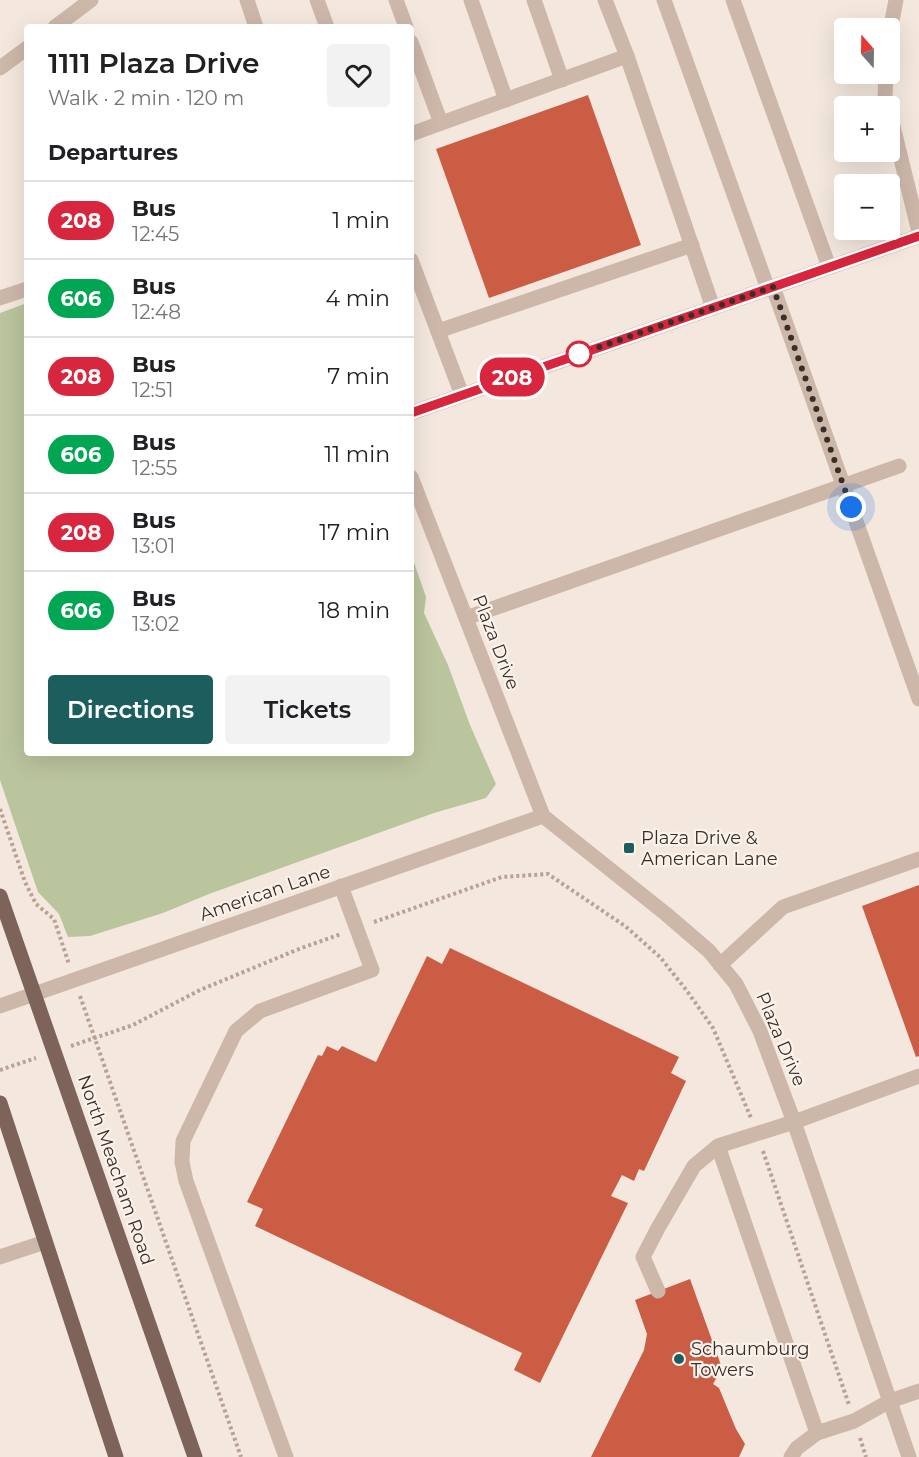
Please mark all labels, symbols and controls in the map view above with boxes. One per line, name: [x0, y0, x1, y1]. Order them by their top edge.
north arrow: [834, 18, 900, 84]
map controls: [834, 18, 900, 240]
button: heart: [327, 44, 390, 107]
text: 1111 Plaza Drive: [48, 46, 259, 80]
text: Walk · 2 min · 120 m: [48, 86, 244, 110]
button: +: [834, 96, 900, 162]
text: Departures: [48, 139, 178, 166]
button: −: [834, 174, 900, 240]
text: Bus: [132, 195, 176, 222]
text: 1 min: [332, 207, 390, 234]
text: 208: [61, 208, 101, 233]
text: 12:45: [132, 222, 179, 246]
text: Bus: [132, 273, 176, 300]
text: 4 min: [326, 285, 390, 312]
text: 606: [60, 286, 102, 311]
text: 12:48: [132, 300, 181, 324]
unlabelled marker: [566, 341, 592, 367]
text: Bus: [132, 351, 176, 378]
line badge: 208: [478, 358, 546, 397]
text: 7 min: [327, 363, 390, 390]
text: 208: [61, 364, 101, 389]
text: 208: [492, 365, 532, 390]
text: 12:51: [132, 378, 173, 402]
text: Bus: [132, 429, 176, 456]
text: 11 min: [324, 441, 390, 468]
text: 606: [60, 442, 102, 467]
text: 12:55: [132, 456, 177, 480]
your location: [836, 492, 866, 522]
text: Bus: [132, 507, 176, 534]
text: 17 min: [319, 519, 390, 546]
text: 208: [61, 520, 101, 545]
text: 13:01: [132, 534, 175, 558]
text: Bus: [132, 585, 176, 612]
street label: Plaza Drive: [468, 591, 524, 693]
text: 18 min: [318, 597, 390, 624]
text: 606: [60, 598, 102, 623]
text: 13:02: [132, 612, 179, 636]
button: Directions: [48, 675, 213, 744]
button: Tickets: [225, 675, 390, 744]
place label: Plaza Drive & American Lane: [641, 827, 778, 870]
marker: Plaza Drive & American Lane: [622, 841, 636, 855]
street label: American Lane: [197, 860, 333, 926]
street label: Plaza Drive: [751, 989, 811, 1089]
street label: North Meacham Road: [73, 1072, 159, 1268]
place label: Schaumburg Towers: [691, 1338, 810, 1381]
marker: Schaumburg Towers: [672, 1352, 686, 1366]

